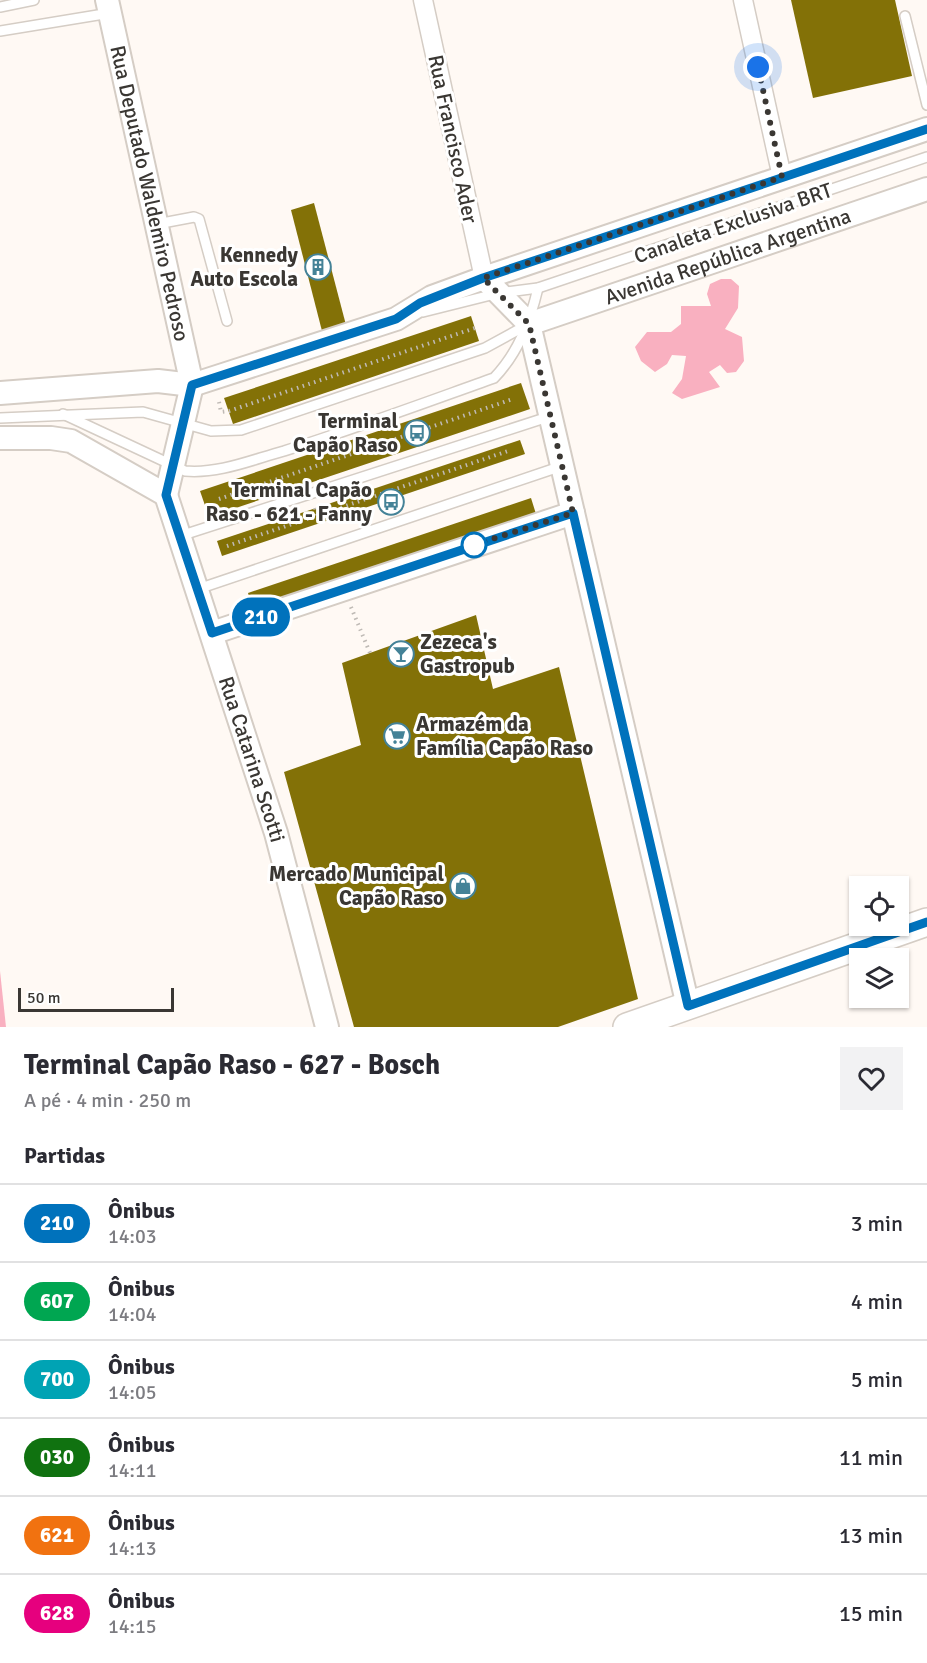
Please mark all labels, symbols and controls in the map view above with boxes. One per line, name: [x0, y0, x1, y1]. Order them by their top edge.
street label: Rua Deputado Waldemiro Pedroso: [104, 43, 195, 344]
street label: Rua Francisco Ader: [422, 52, 484, 226]
your location: [743, 52, 773, 82]
street label: Canaleta Exclusiva BRT: [631, 177, 836, 269]
street label: Avenida República Argentina: [601, 203, 854, 310]
place label: Kennedy Auto Escola: [191, 242, 299, 292]
building icon: Kennedy Auto Escola: [303, 252, 333, 282]
place label: Terminal Capão Raso: [293, 408, 398, 458]
bus stop icon: Terminal Capão Raso: [402, 418, 432, 448]
place label: Terminal Capão Raso - 621 - Fanny: [206, 477, 373, 527]
bus stop icon: Terminal Capão Raso - 621 - Fanny: [376, 487, 406, 517]
unlabelled marker: [461, 532, 487, 558]
line badge: 210: [226, 598, 296, 636]
text: 210: [244, 604, 278, 630]
place label: Zezeca's Gastropub: [420, 629, 515, 679]
bar icon: Zezeca's Gastropub: [386, 639, 416, 669]
street label: Rua Catarina Scotti: [213, 673, 291, 845]
place label: Armazém da Família Capão Raso: [416, 711, 593, 761]
supermarket icon: Armazém da Família Capão Raso: [382, 721, 412, 751]
place label: Mercado Municipal Capão Raso: [269, 861, 444, 911]
shop icon: Mercado Municipal Capão Raso: [448, 871, 478, 901]
map controls: [849, 876, 909, 1008]
button: locate: [849, 876, 909, 936]
button: layers: [849, 948, 909, 1008]
scale bar: [18, 985, 174, 1013]
text: 50 m: [27, 988, 61, 1008]
button: heart: [840, 1047, 903, 1110]
text: Terminal Capão Raso - 627 - Bosch: [24, 1048, 440, 1082]
text: A pé · 4 min · 250 m: [24, 1088, 191, 1113]
text: Partidas: [24, 1142, 105, 1169]
text: Ônibus: [108, 1197, 175, 1224]
text: 210: [40, 1210, 74, 1236]
text: 3 min: [851, 1210, 903, 1237]
text: 14:03: [108, 1224, 157, 1249]
text: Ônibus: [108, 1275, 175, 1302]
text: 607: [40, 1288, 74, 1314]
text: 4 min: [851, 1288, 903, 1315]
text: 14:04: [108, 1302, 157, 1327]
text: Ônibus: [108, 1353, 175, 1380]
text: 700: [40, 1366, 74, 1392]
text: 5 min: [851, 1366, 903, 1393]
text: 14:05: [108, 1380, 157, 1405]
text: Ônibus: [108, 1431, 175, 1458]
text: 030: [40, 1444, 74, 1470]
text: 11 min: [839, 1444, 903, 1471]
text: 14:11: [108, 1458, 157, 1483]
text: Ônibus: [108, 1509, 175, 1536]
text: 621: [40, 1522, 74, 1548]
text: 13 min: [839, 1522, 903, 1549]
text: 14:13: [108, 1536, 157, 1561]
text: Ônibus: [108, 1587, 175, 1614]
text: 628: [40, 1600, 74, 1626]
text: 15 min: [839, 1600, 903, 1627]
text: 14:15: [108, 1614, 157, 1639]

